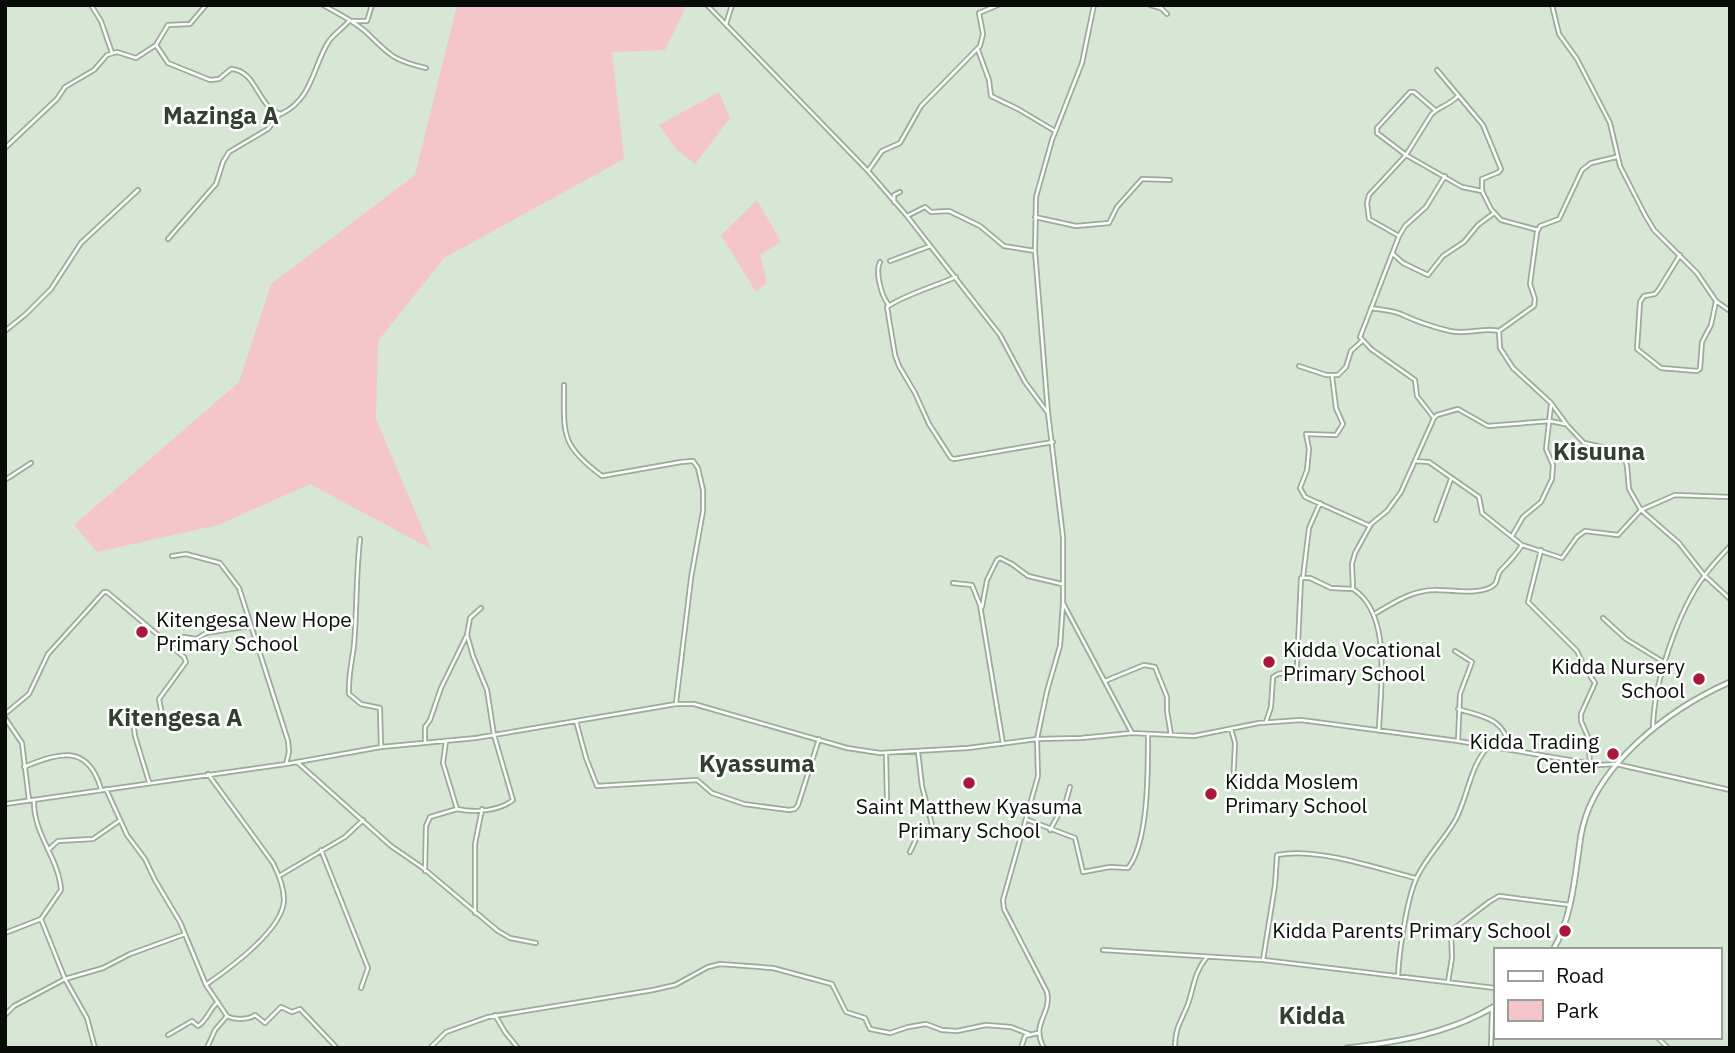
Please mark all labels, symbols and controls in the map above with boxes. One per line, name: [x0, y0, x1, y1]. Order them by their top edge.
district label: Mazinga A: [163, 99, 279, 131]
district label: Kisuuna: [1553, 435, 1645, 467]
place label: Kitengesa New Hope Primary School: [156, 605, 352, 657]
marker: Kitengesa New Hope Primary School: [134, 624, 150, 640]
place label: Kidda Vocational Primary School: [1283, 635, 1441, 687]
place label: Kidda Nursery School: [1551, 652, 1686, 704]
marker: Kidda Vocational Primary School: [1261, 654, 1277, 670]
marker: Kidda Nursery School: [1691, 671, 1707, 687]
district label: Kitengesa A: [108, 701, 242, 733]
place label: Kidda Trading Center: [1470, 727, 1599, 779]
marker: Kidda Trading Center: [1605, 746, 1621, 762]
district label: Kyassuma: [699, 747, 815, 779]
place label: Kidda Moslem Primary School: [1225, 767, 1368, 819]
marker: Saint Matthew Kyasuma Primary School: [961, 775, 977, 791]
marker: Kidda Moslem Primary School: [1203, 786, 1219, 802]
place label: Saint Matthew Kyasuma Primary School: [856, 792, 1082, 844]
place label: Kidda Parents Primary School: [1272, 916, 1551, 944]
marker: Kidda Parents Primary School: [1557, 923, 1573, 939]
legend: [1494, 948, 1721, 1039]
text: Road: [1556, 961, 1604, 989]
text: Park: [1556, 996, 1599, 1024]
district label: Kidda: [1279, 999, 1345, 1031]

